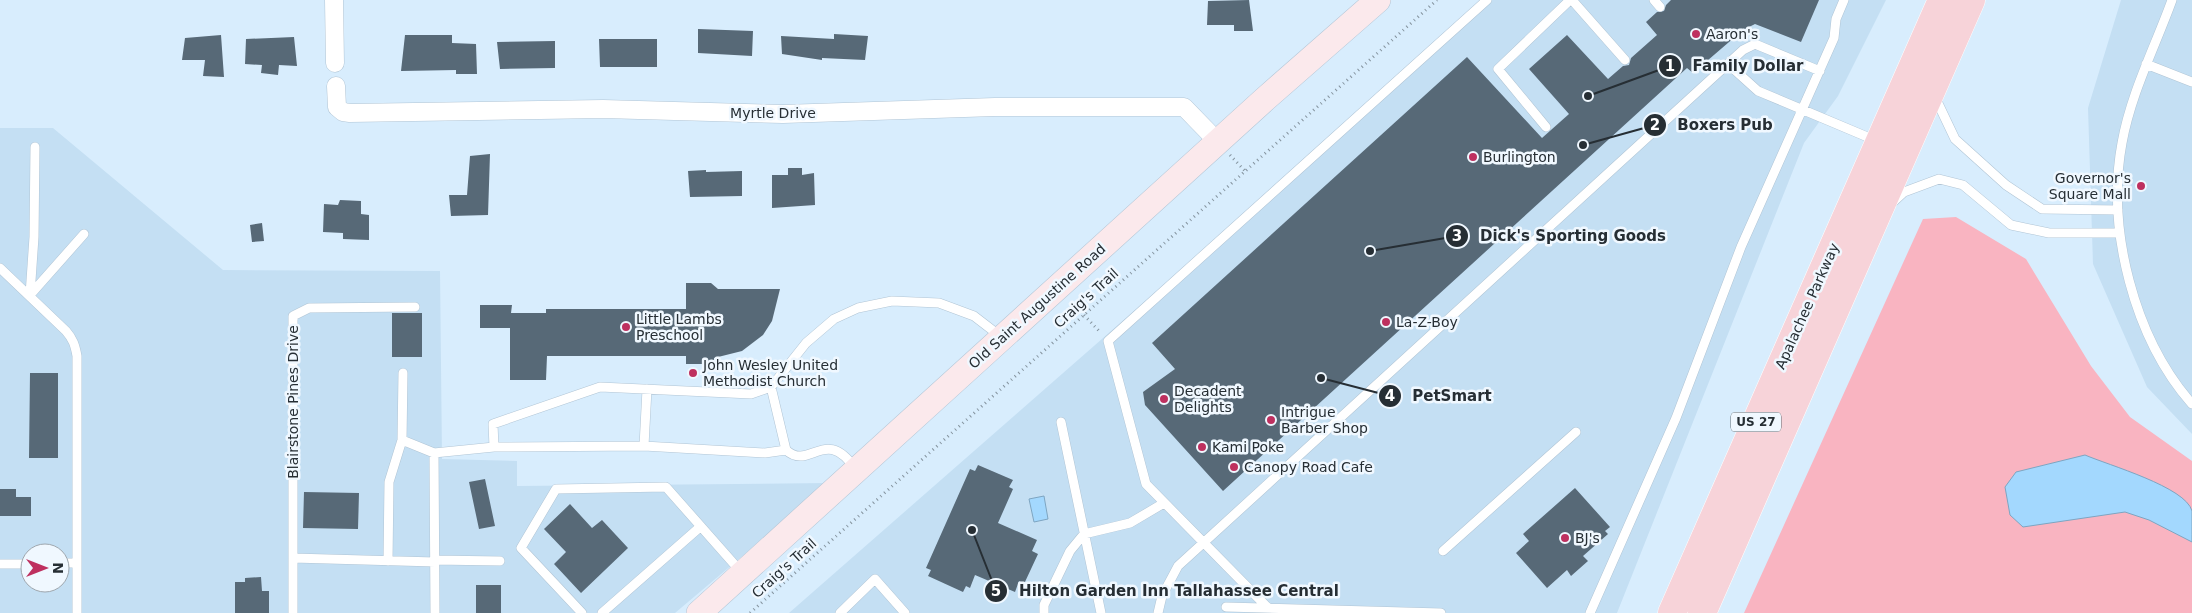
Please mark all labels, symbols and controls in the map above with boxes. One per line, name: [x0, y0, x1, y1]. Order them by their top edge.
place label: Aaron's: [1706, 26, 1758, 42]
marker: Aaron's: [1690, 28, 1702, 40]
callout: Family Dollar: [1658, 51, 1814, 81]
text: 1: [1665, 57, 1675, 75]
text: Family Dollar: [1693, 57, 1804, 75]
street label: Myrtle Drive: [730, 105, 816, 121]
callout: Boxers Pub: [1643, 110, 1783, 140]
text: 2: [1650, 116, 1660, 134]
text: Boxers Pub: [1677, 116, 1773, 134]
place label: Burlington: [1483, 149, 1556, 165]
marker: Burlington: [1467, 151, 1479, 163]
place label: Governor's Square Mall: [2049, 170, 2131, 202]
marker: Governor's Square Mall: [2135, 180, 2147, 192]
callout: Dick's Sporting Goods: [1445, 221, 1676, 251]
text: 3: [1452, 227, 1462, 245]
text: Dick's Sporting Goods: [1480, 227, 1666, 245]
street label: Old Saint Augustine Road: [965, 240, 1109, 372]
street label: Apalachee Parkway: [1772, 240, 1842, 372]
street label: Craig's Trail: [1051, 265, 1121, 331]
place label: Little Lambs Preschool: [636, 311, 722, 343]
place label: La-Z-Boy: [1396, 314, 1458, 330]
marker: La-Z-Boy: [1380, 316, 1392, 328]
marker: Little Lambs Preschool: [620, 321, 632, 333]
street label: Blairstone Pines Drive: [285, 325, 301, 479]
place label: John Wesley United Methodist Church: [702, 357, 838, 389]
marker: John Wesley United Methodist Church: [687, 367, 699, 379]
callout: PetSmart: [1378, 381, 1502, 411]
place label: Decadent Delights: [1174, 383, 1242, 415]
text: 4: [1385, 387, 1395, 405]
text: PetSmart: [1412, 387, 1492, 405]
marker: Decadent Delights: [1158, 393, 1170, 405]
place label: Intrigue Barber Shop: [1281, 404, 1368, 436]
road number: US 27: [1731, 412, 1781, 432]
marker: Intrigue Barber Shop: [1265, 414, 1277, 426]
place label: Kami Poke: [1212, 439, 1284, 455]
marker: Kami Poke: [1196, 441, 1208, 453]
place label: Canopy Road Cafe: [1244, 459, 1373, 475]
marker: Canopy Road Cafe: [1228, 461, 1240, 473]
place label: BJ's: [1575, 530, 1600, 546]
marker: BJ's: [1559, 532, 1571, 544]
street label: Craig's Trail: [749, 535, 819, 601]
north arrow: [20, 543, 70, 593]
text: N: [50, 562, 66, 574]
callout: Hilton Garden Inn Tallahassee Central: [984, 576, 1349, 606]
text: 5: [991, 582, 1001, 600]
text: Hilton Garden Inn Tallahassee Central: [1019, 582, 1339, 600]

